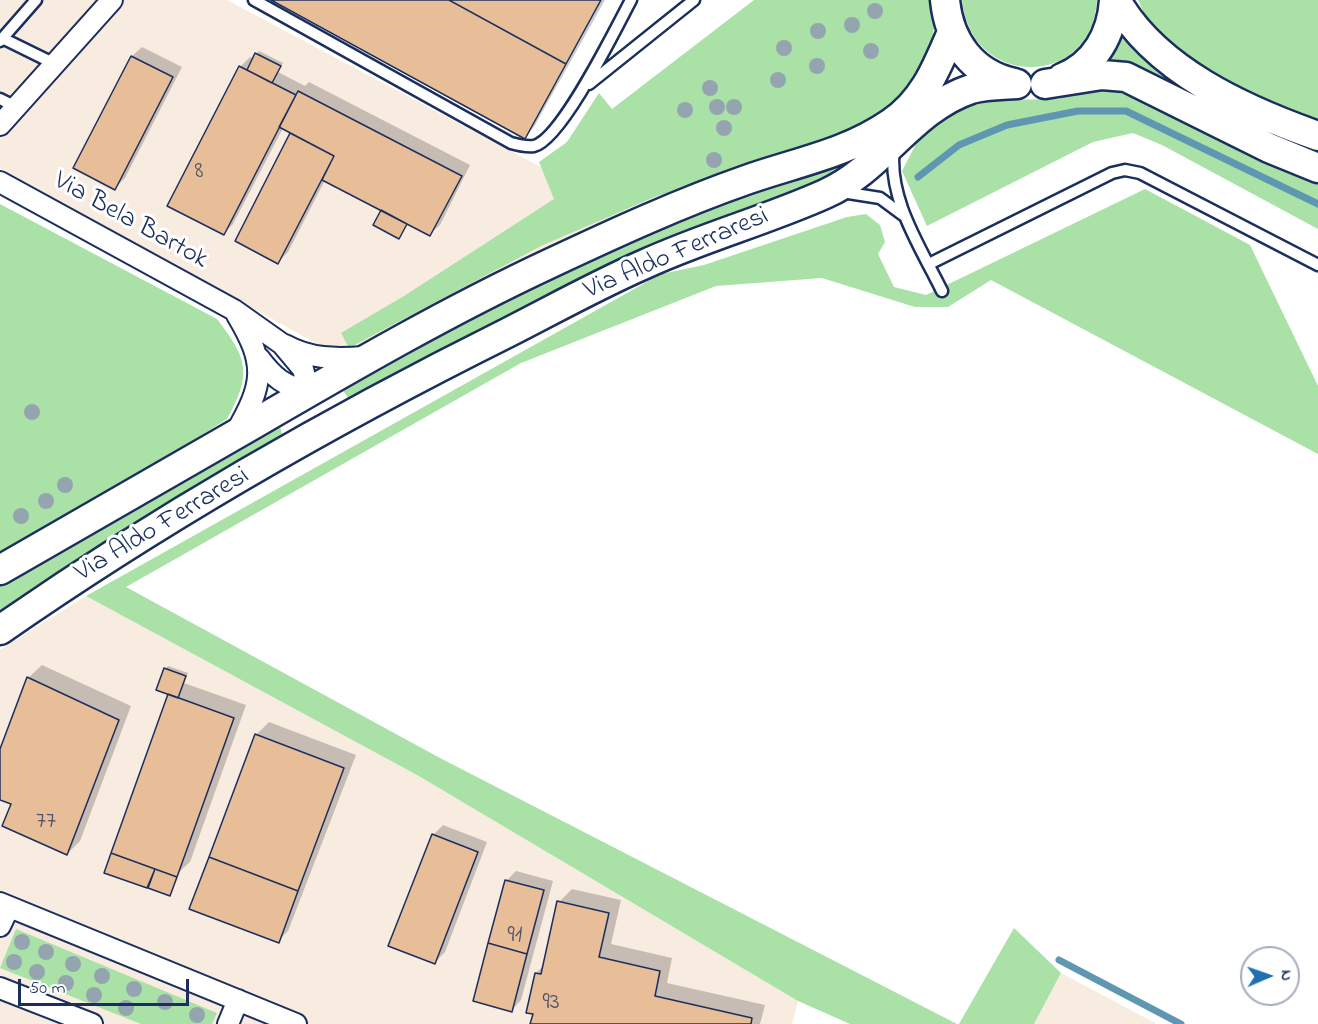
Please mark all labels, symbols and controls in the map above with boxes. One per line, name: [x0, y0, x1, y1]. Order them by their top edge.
house number: 8: [195, 159, 203, 187]
street label: Via Bela Bartok: [47, 166, 213, 278]
street label: Via Aldo Ferraresi: [580, 202, 774, 308]
street label: Via Aldo Ferraresi: [70, 461, 256, 591]
house number: 77: [36, 809, 56, 837]
house number: 91: [508, 923, 522, 951]
north arrow: [1240, 946, 1300, 1006]
scale bar: [21, 967, 192, 1005]
text: N: [1274, 970, 1298, 981]
text: 50 m: [29, 976, 66, 1002]
house number: 93: [542, 990, 560, 1018]

